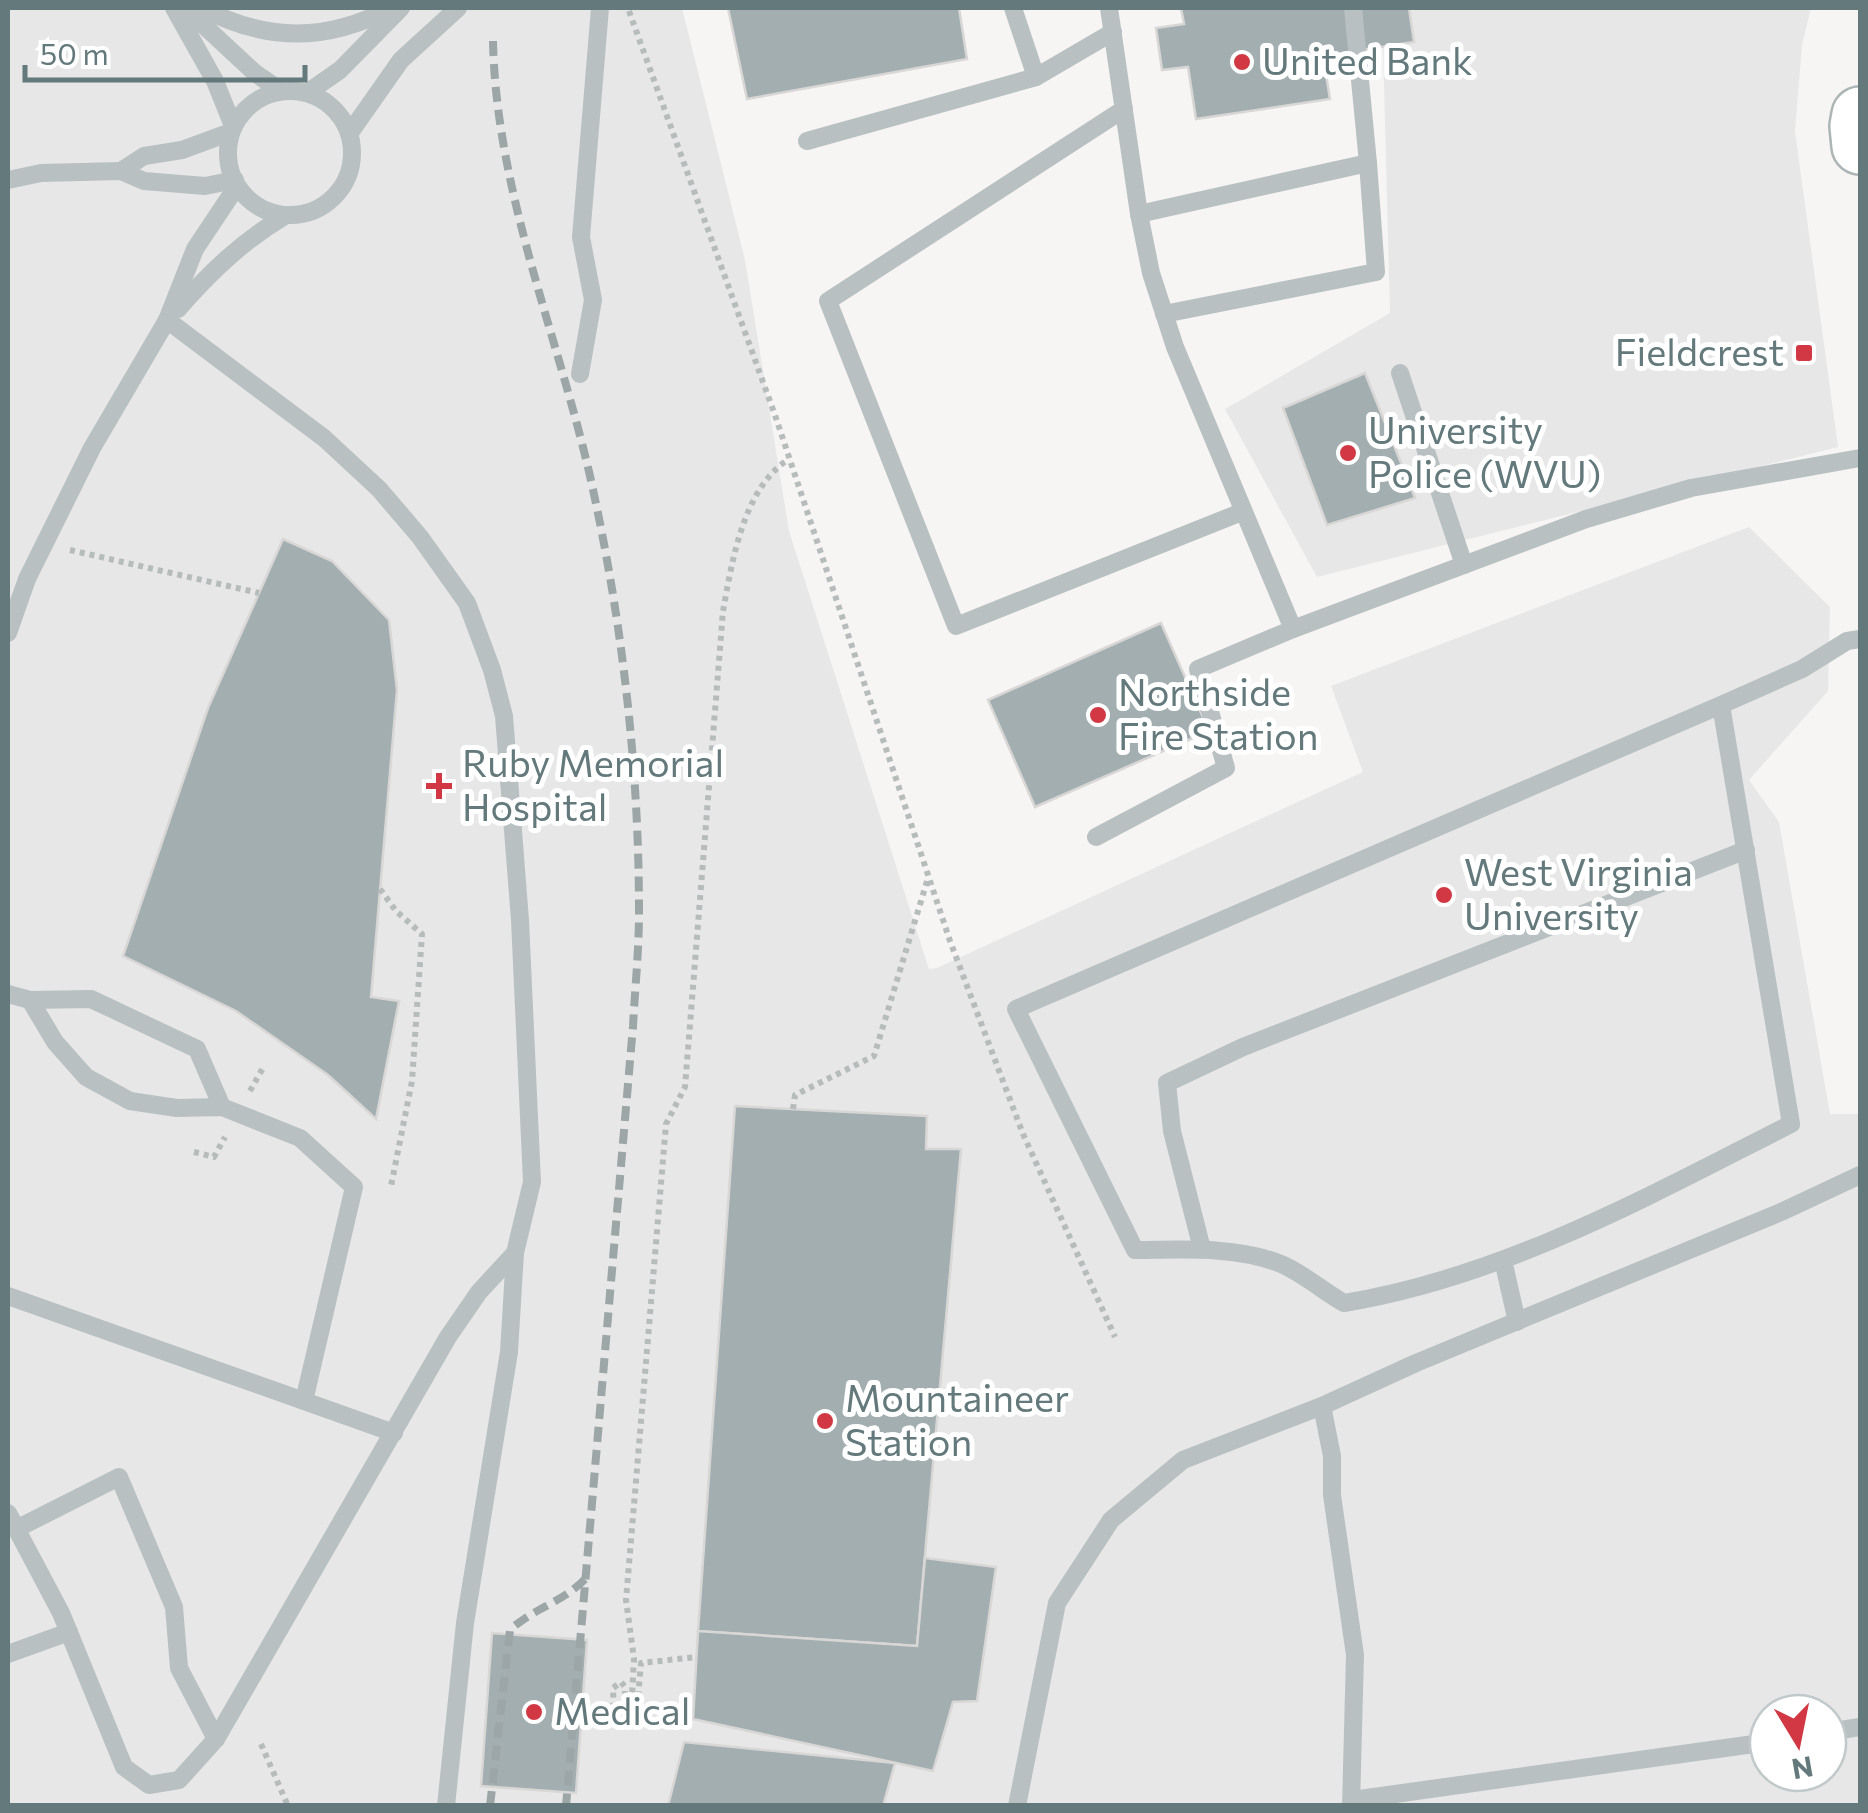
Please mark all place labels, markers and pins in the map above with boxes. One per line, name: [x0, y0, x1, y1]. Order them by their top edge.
place label: United Bank: [1262, 36, 1473, 83]
marker: United Bank: [1231, 51, 1253, 73]
place label: Fieldcrest: [1615, 327, 1784, 374]
marker: Fieldcrest: [1793, 342, 1815, 364]
place label: University Police (WVU): [1368, 405, 1601, 496]
marker: University Police (WVU): [1337, 442, 1359, 464]
place label: Northside Fire Station: [1118, 667, 1319, 758]
marker: Northside Fire Station: [1087, 704, 1109, 726]
place label: Ruby Memorial Hospital: [462, 738, 724, 829]
marker: Ruby Memorial Hospital: [426, 773, 452, 799]
place label: West Virginia University: [1464, 847, 1693, 938]
marker: West Virginia University: [1433, 884, 1455, 906]
place label: Mountaineer Station: [845, 1373, 1069, 1464]
marker: Mountaineer Station: [814, 1410, 836, 1432]
place label: Medical: [554, 1686, 690, 1733]
marker: Medical: [523, 1701, 545, 1723]

